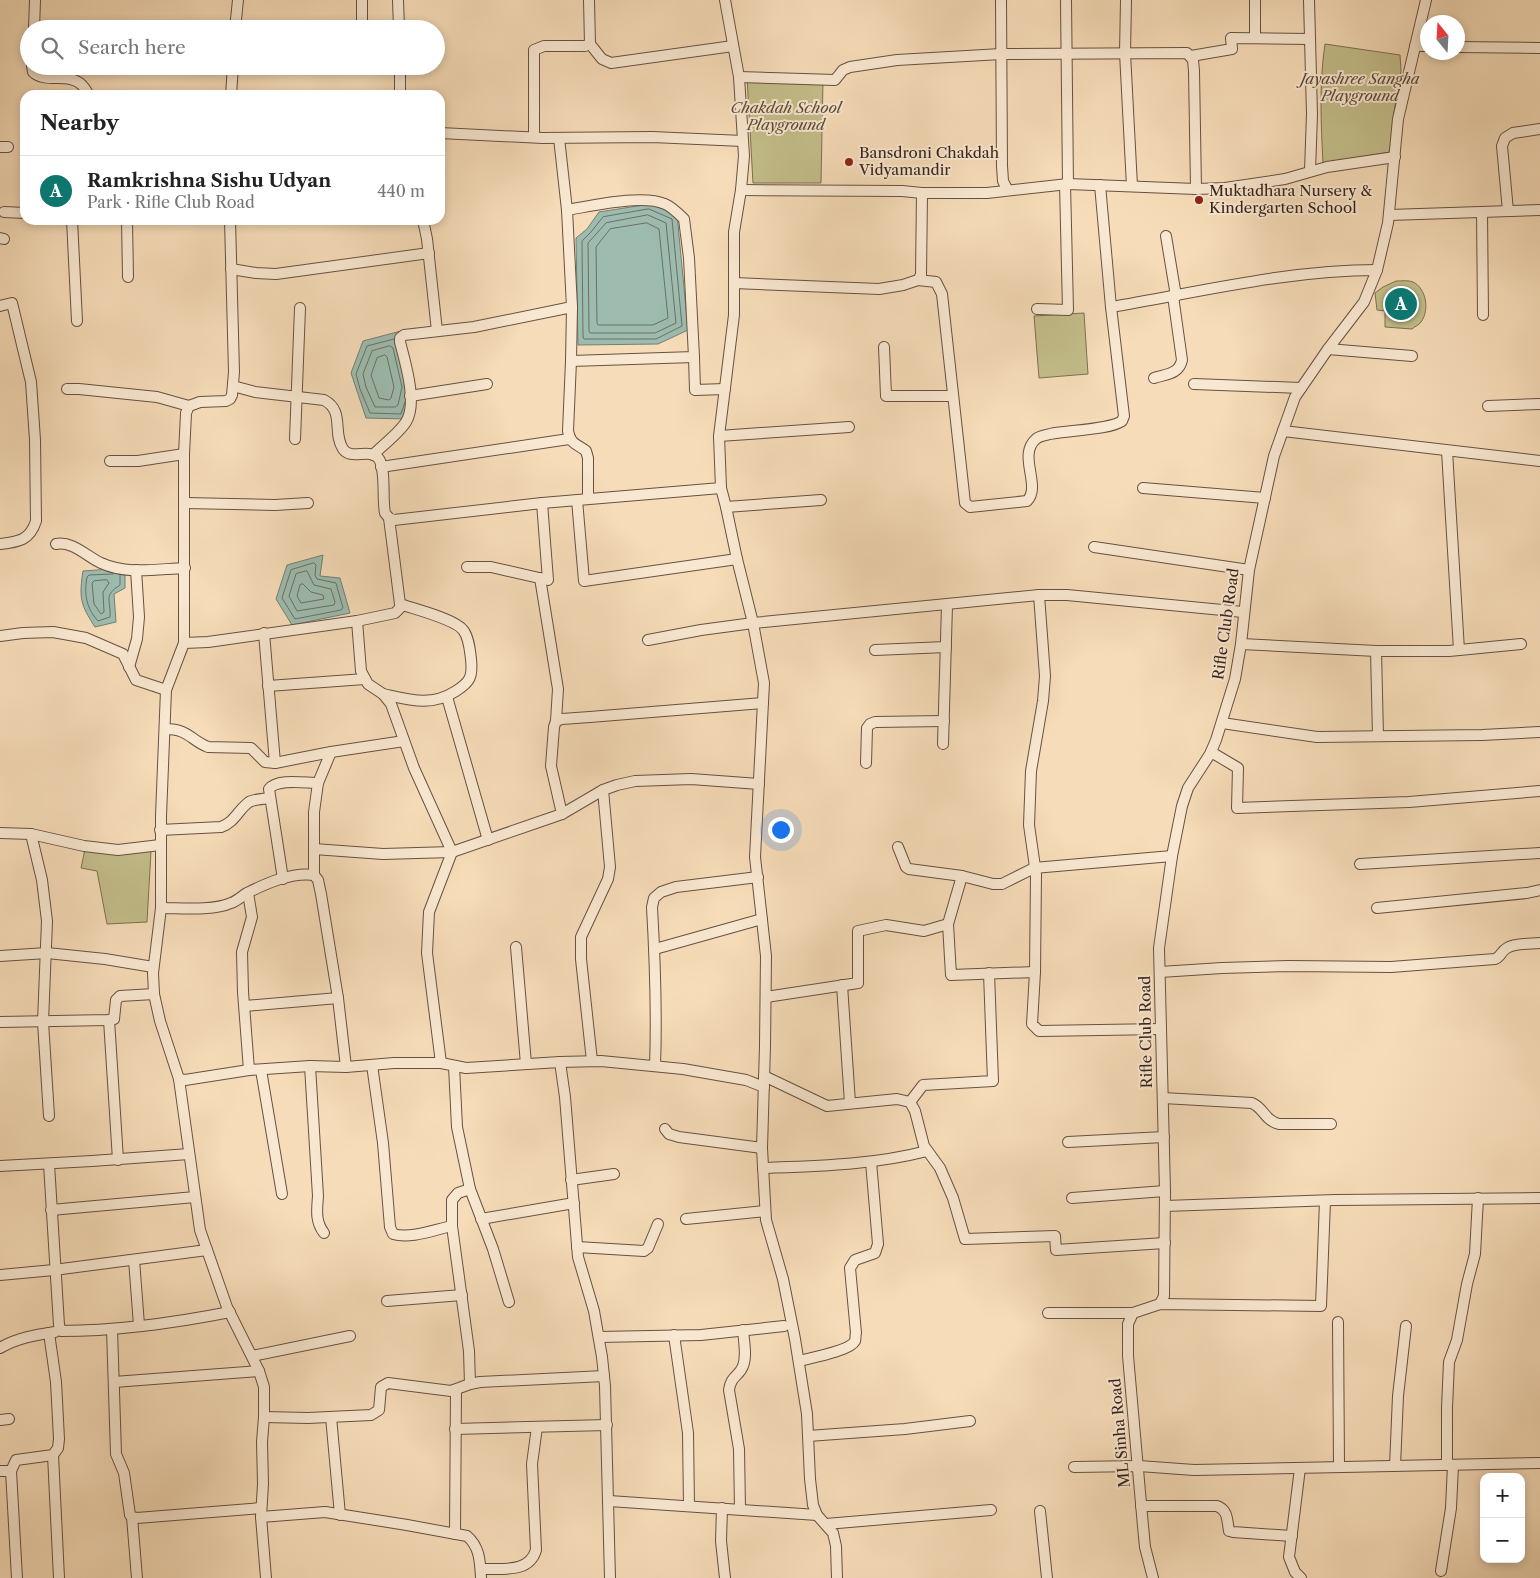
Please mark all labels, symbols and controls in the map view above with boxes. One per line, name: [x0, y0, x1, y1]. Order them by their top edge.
north arrow: [1420, 15, 1465, 60]
search box: [20, 20, 445, 75]
icon: search: [38, 34, 66, 62]
text: Search here: [78, 36, 186, 59]
park label: Jayashree Sangha Playground: [1296, 69, 1420, 105]
park label: Chakdah School Playground: [730, 98, 844, 134]
text: Nearby: [40, 110, 119, 135]
place label: Bansdroni Chakdah Vidyamandir: [858, 143, 1000, 179]
marker: Bansdroni Chakdah Vidyamandir: [843, 156, 855, 168]
text: Ramkrishna Sishu Udyan: [87, 169, 331, 192]
text: A: [50, 181, 62, 201]
text: 440 m: [377, 181, 425, 201]
place label: Muktadhara Nursery & Kindergarten School: [1209, 181, 1372, 217]
text: Park · Rifle Club Road: [87, 192, 255, 212]
marker: Muktadhara Nursery & Kindergarten School: [1193, 194, 1205, 206]
pin: A: [1385, 285, 1417, 323]
street label: Rifle Club Road: [1208, 567, 1243, 681]
your location: [768, 817, 794, 843]
street label: Rifle Club Road: [1135, 975, 1156, 1089]
street label: ML Sinha Road: [1105, 1378, 1134, 1489]
map controls: [1480, 1473, 1525, 1563]
button: +: [1480, 1473, 1525, 1518]
button: −: [1480, 1518, 1525, 1563]

